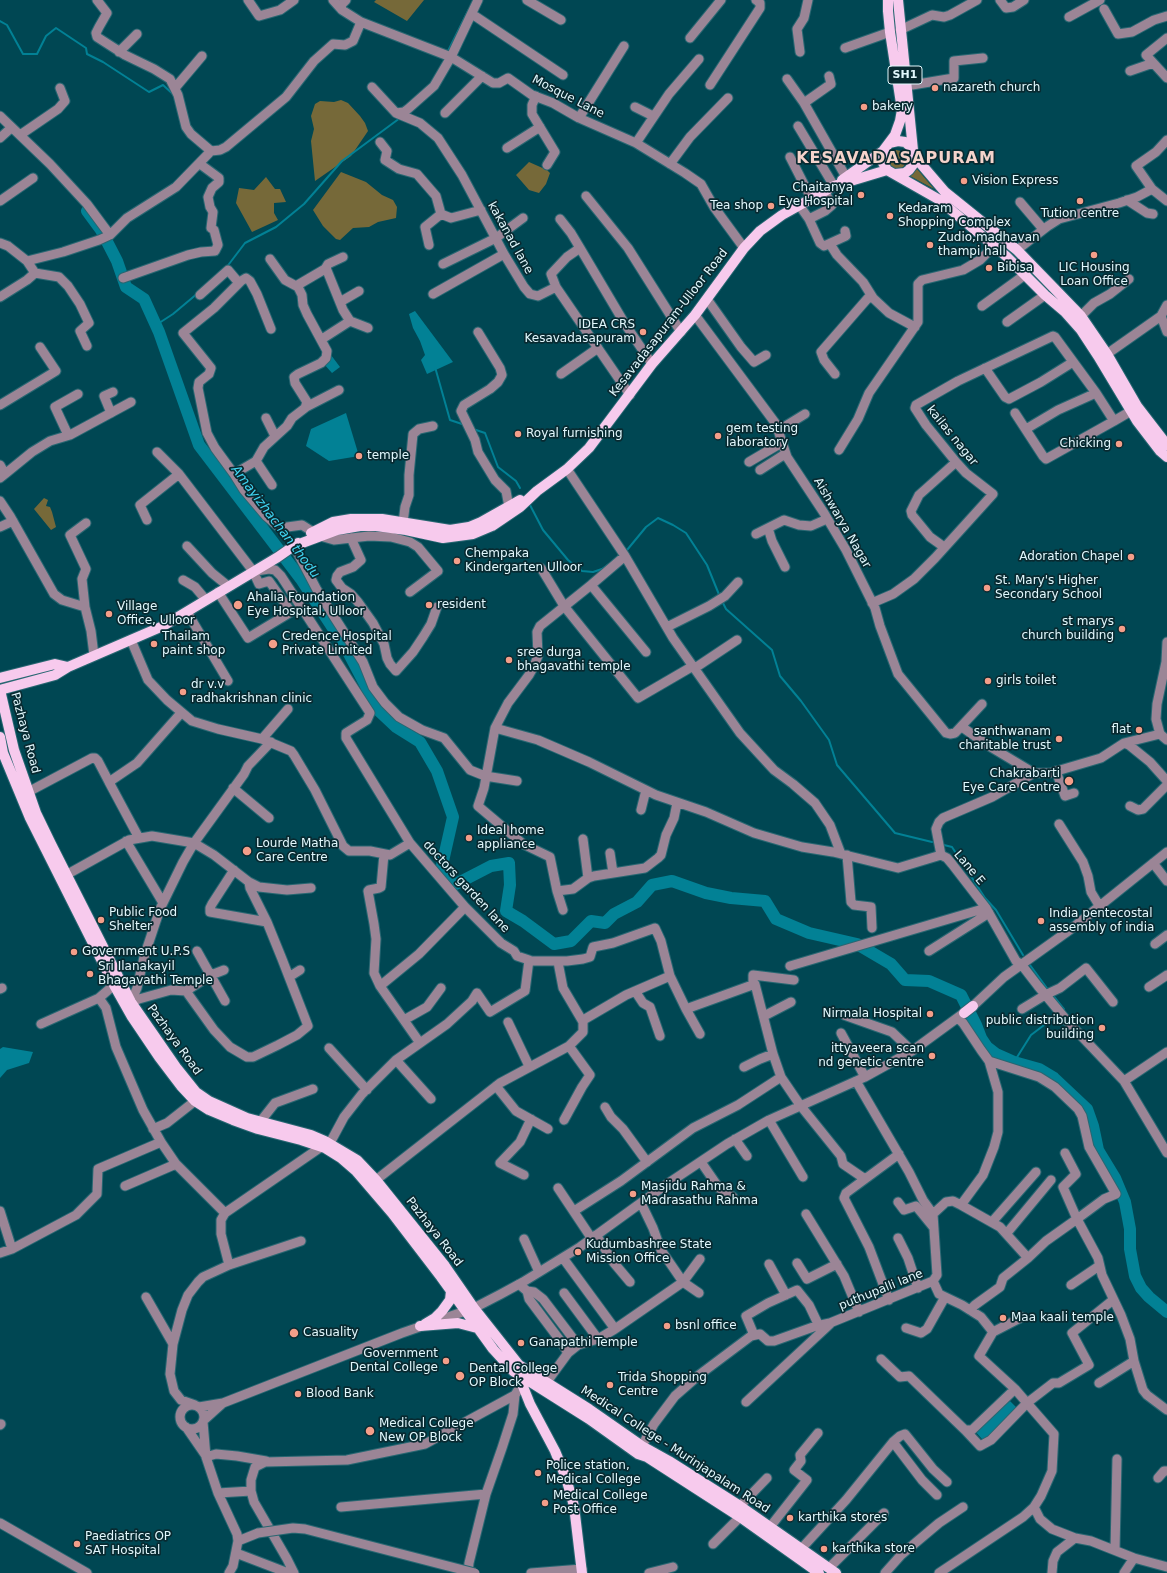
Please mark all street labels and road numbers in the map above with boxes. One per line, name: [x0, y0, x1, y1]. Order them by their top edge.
road number: SH1: [888, 66, 922, 84]
street label: Mosque Lane: [529, 73, 607, 121]
street label: kakanad lane: [484, 199, 536, 277]
street label: Kesavadasapuram-Ulloor Road: [607, 246, 731, 400]
street label: kailas nagar: [923, 403, 981, 469]
street label: Aishwarya Nagar: [810, 475, 874, 571]
street label: Pazhaya Road: [7, 691, 43, 775]
street label: doctors garden lane: [420, 838, 512, 936]
street label: Lane E: [950, 848, 988, 888]
street label: Pazhaya Road: [144, 1002, 204, 1078]
street label: Pazhaya Road: [403, 1195, 465, 1269]
street label: puthupalli lane: [837, 1267, 925, 1313]
street label: Medical College - Murinjapalam Road: [578, 1383, 772, 1517]

